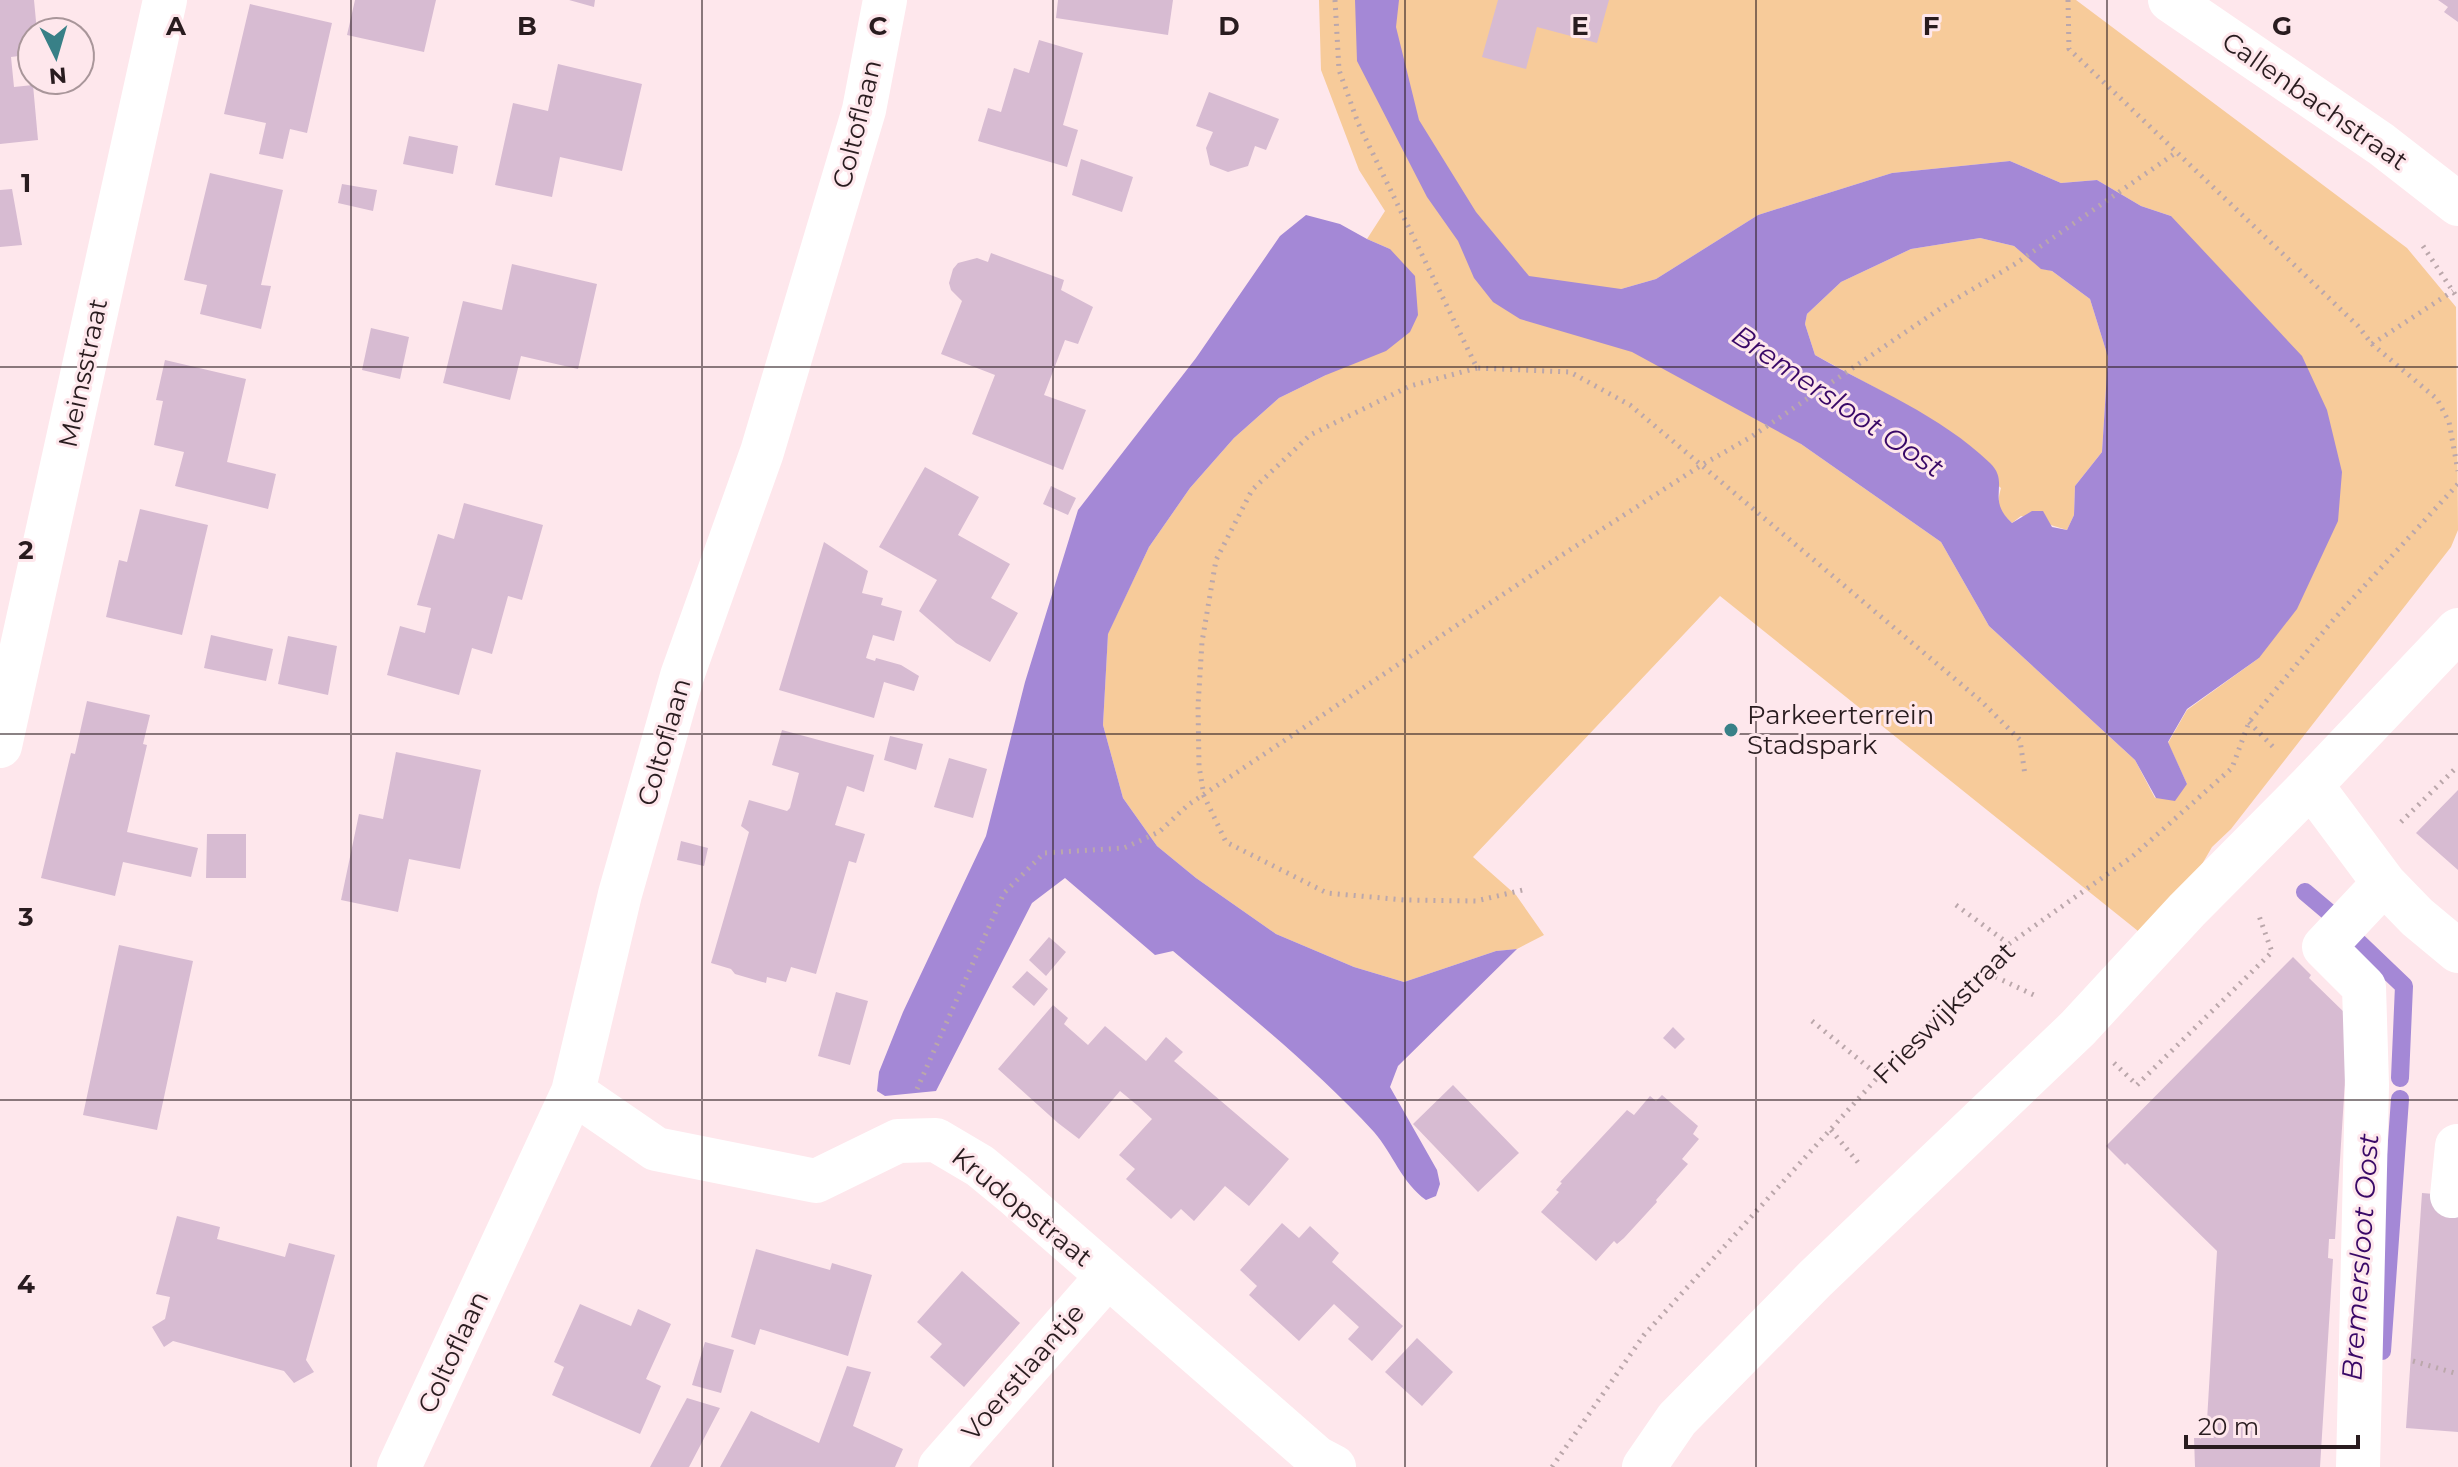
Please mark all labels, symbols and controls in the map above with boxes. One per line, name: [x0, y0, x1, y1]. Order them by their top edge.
text: A: [165, 10, 187, 42]
text: B: [517, 10, 537, 42]
text: C: [869, 10, 888, 42]
text: D: [1218, 10, 1240, 42]
text: E: [1571, 10, 1589, 42]
text: F: [1923, 10, 1939, 42]
text: G: [2272, 10, 2292, 42]
north arrow: [16, 16, 96, 96]
street label: Callenbachstraat: [2216, 25, 2414, 177]
street label: Coltoflaan: [826, 56, 888, 192]
text: N: [48, 61, 68, 90]
text: 1: [21, 167, 31, 199]
street label: Meinsstraat: [52, 296, 114, 450]
water label: Bremersloot Oost: [1726, 318, 1951, 485]
text: 2: [18, 534, 34, 566]
street label: Coltoflaan: [631, 674, 697, 810]
place label: Parkeerterrein Stadspark: [1747, 699, 1934, 761]
marker: Parkeerterrein Stadspark: [1722, 721, 1740, 739]
text: 3: [17, 901, 34, 933]
street label: Frieswijkstraat: [1866, 935, 2022, 1091]
water label: Bremersloot Oost: [2334, 1132, 2386, 1382]
street label: Krudopstraat: [945, 1141, 1099, 1273]
text: 4: [17, 1268, 35, 1300]
street label: Coltoflaan: [411, 1286, 495, 1418]
street label: Voerstlaantje: [955, 1297, 1091, 1447]
scale bar: [2186, 1399, 2358, 1449]
text: 20 m: [2198, 1412, 2259, 1441]

